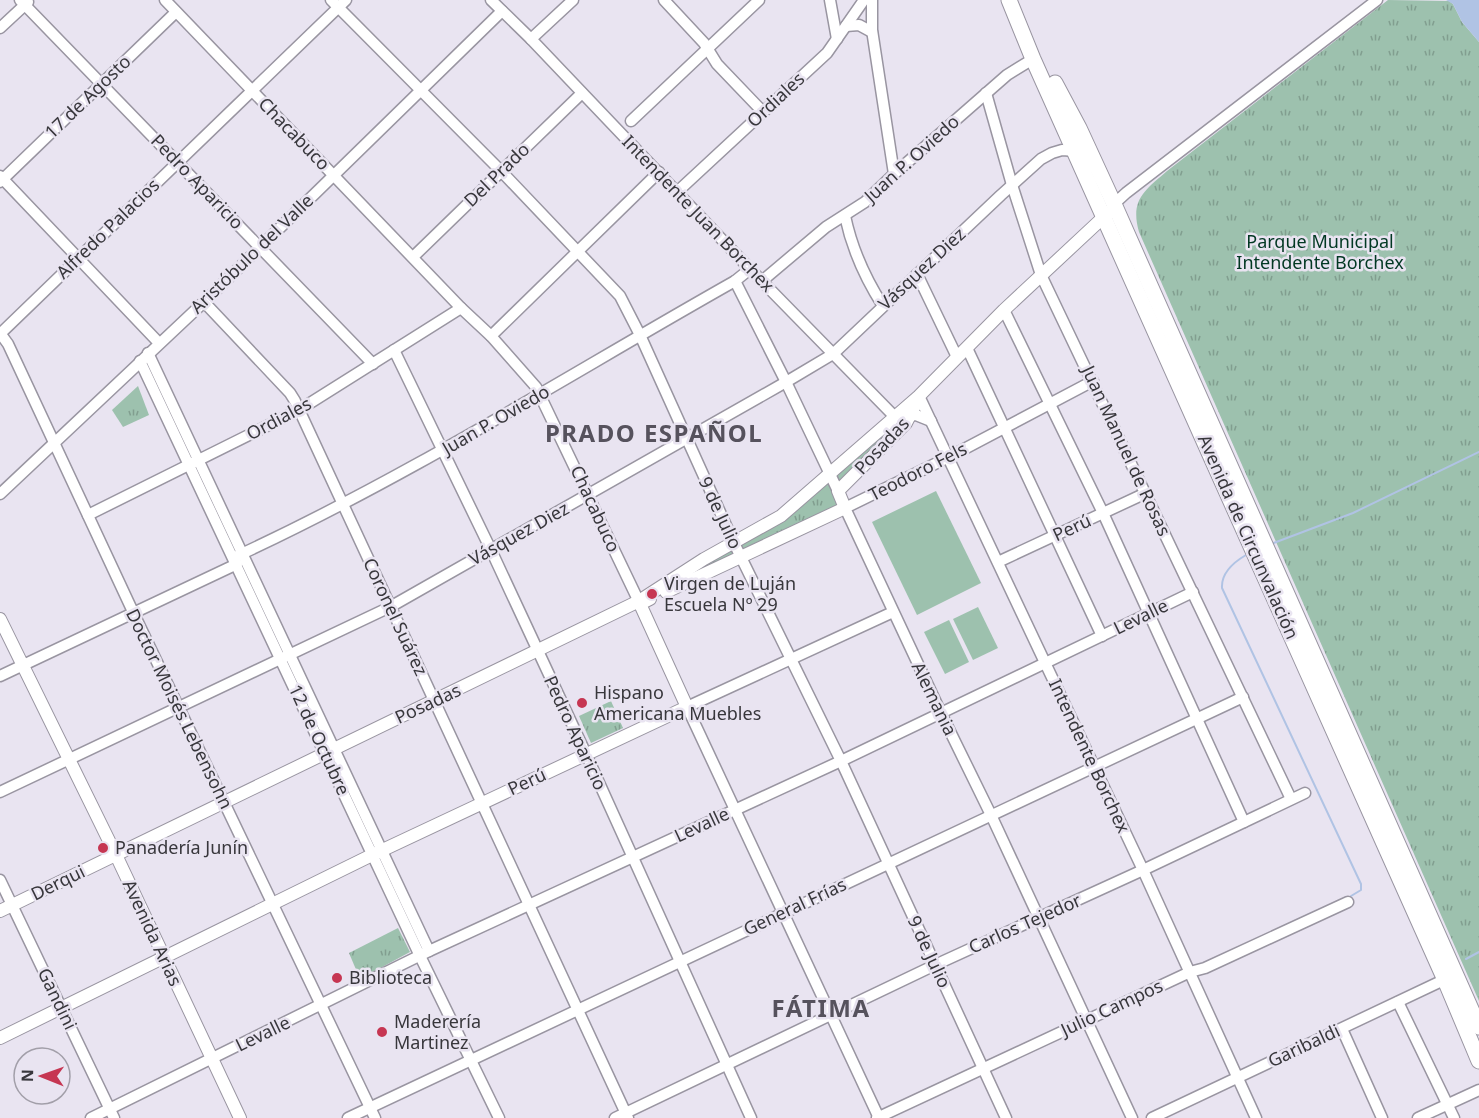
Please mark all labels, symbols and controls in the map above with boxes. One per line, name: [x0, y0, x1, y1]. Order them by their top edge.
street label: 17 de Agosto: [39, 49, 135, 143]
street label: Ordiales: [741, 66, 809, 132]
street label: Chacabuco: [254, 91, 336, 175]
street label: Juan P. Oviedo: [857, 109, 964, 209]
street label: Pedro Aparicio: [146, 128, 249, 234]
street label: Intendente Juan Borchex: [617, 130, 780, 297]
street label: Del Prado: [458, 137, 534, 212]
street label: Alfredo Palacios: [51, 173, 164, 284]
street label: Aristóbulo del Valle: [185, 188, 318, 318]
street label: Vásquez Diez: [873, 222, 970, 315]
park label: Parque Municipal Intendente Borchex: [1236, 229, 1404, 274]
street label: Juan Manuel de Rosas: [1076, 360, 1177, 540]
street label: Juan P. Oviedo: [436, 379, 553, 461]
street label: Ordiales: [242, 391, 315, 445]
street label: Posadas: [849, 411, 914, 479]
district label: PRADO ESPAÑOL: [545, 416, 763, 449]
street label: Avenida de Circunvalación: [1193, 430, 1305, 643]
street label: Teodoro Fels: [864, 436, 971, 506]
street label: Chacabuco: [565, 461, 626, 556]
street label: 9 de Julio: [694, 473, 748, 553]
street label: Vásquez Diez: [464, 496, 573, 570]
street label: Perú: [1049, 508, 1095, 546]
street label: Coronel Suárez: [358, 554, 434, 679]
place label: Virgen de Luján Escuela Nº 29: [664, 571, 796, 616]
marker: Virgen de Luján Escuela Nº 29: [645, 587, 659, 601]
street label: Levalle: [1109, 593, 1172, 640]
street label: Doctor Moisés Lebensohn: [121, 605, 239, 813]
street label: Alemania: [907, 658, 963, 739]
street label: Pedro Aparicio: [539, 671, 613, 794]
street label: Intendente Borchex: [1044, 675, 1136, 837]
street label: Posadas: [391, 677, 465, 729]
street label: 12 de Octubre: [284, 680, 356, 799]
place label: Hispano Americana Muebles: [594, 680, 761, 725]
marker: Hispano Americana Muebles: [575, 696, 589, 710]
street label: Perú: [504, 762, 550, 800]
street label: Levalle: [670, 801, 733, 847]
place label: Panadería Junín: [115, 835, 248, 859]
marker: Panadería Junín: [96, 841, 110, 855]
street label: Derqui: [27, 859, 89, 905]
street label: General Frías: [739, 872, 850, 940]
street label: Avenida Arias: [118, 876, 188, 990]
street label: Carlos Tejedor: [965, 887, 1085, 959]
street label: 9 de Julio: [903, 912, 957, 992]
street label: Gandini: [33, 964, 83, 1033]
place label: Biblioteca: [349, 965, 432, 989]
marker: Biblioteca: [330, 971, 344, 985]
street label: Julio Campos: [1055, 973, 1166, 1042]
district label: FÁTIMA: [771, 991, 871, 1024]
place label: Maderería Martinez: [394, 1009, 481, 1054]
street label: Levalle: [231, 1010, 294, 1057]
street label: Garibaldi: [1264, 1018, 1343, 1072]
marker: Maderería Martinez: [375, 1025, 389, 1039]
north arrow: [12, 1046, 72, 1106]
text: N: [16, 1069, 38, 1082]

